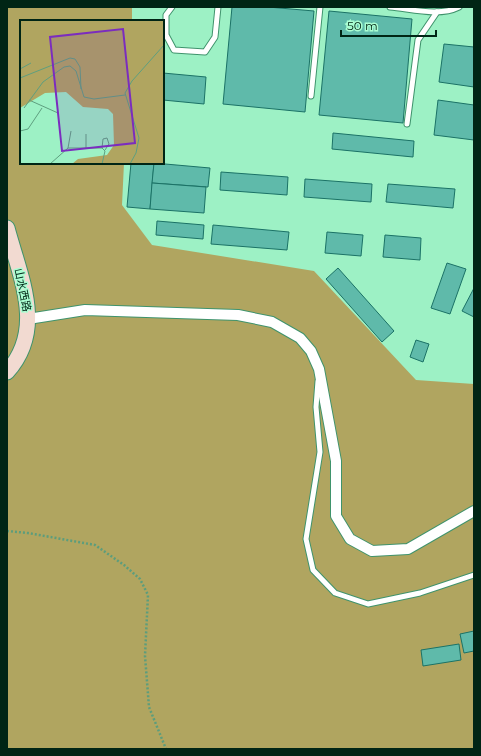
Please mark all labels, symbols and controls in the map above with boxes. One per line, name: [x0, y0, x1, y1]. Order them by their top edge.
scale bar: [341, 12, 436, 38]
text: 50 m: [347, 18, 378, 33]
inset map: [20, 20, 164, 164]
street label: 山水西路: [12, 267, 34, 313]

